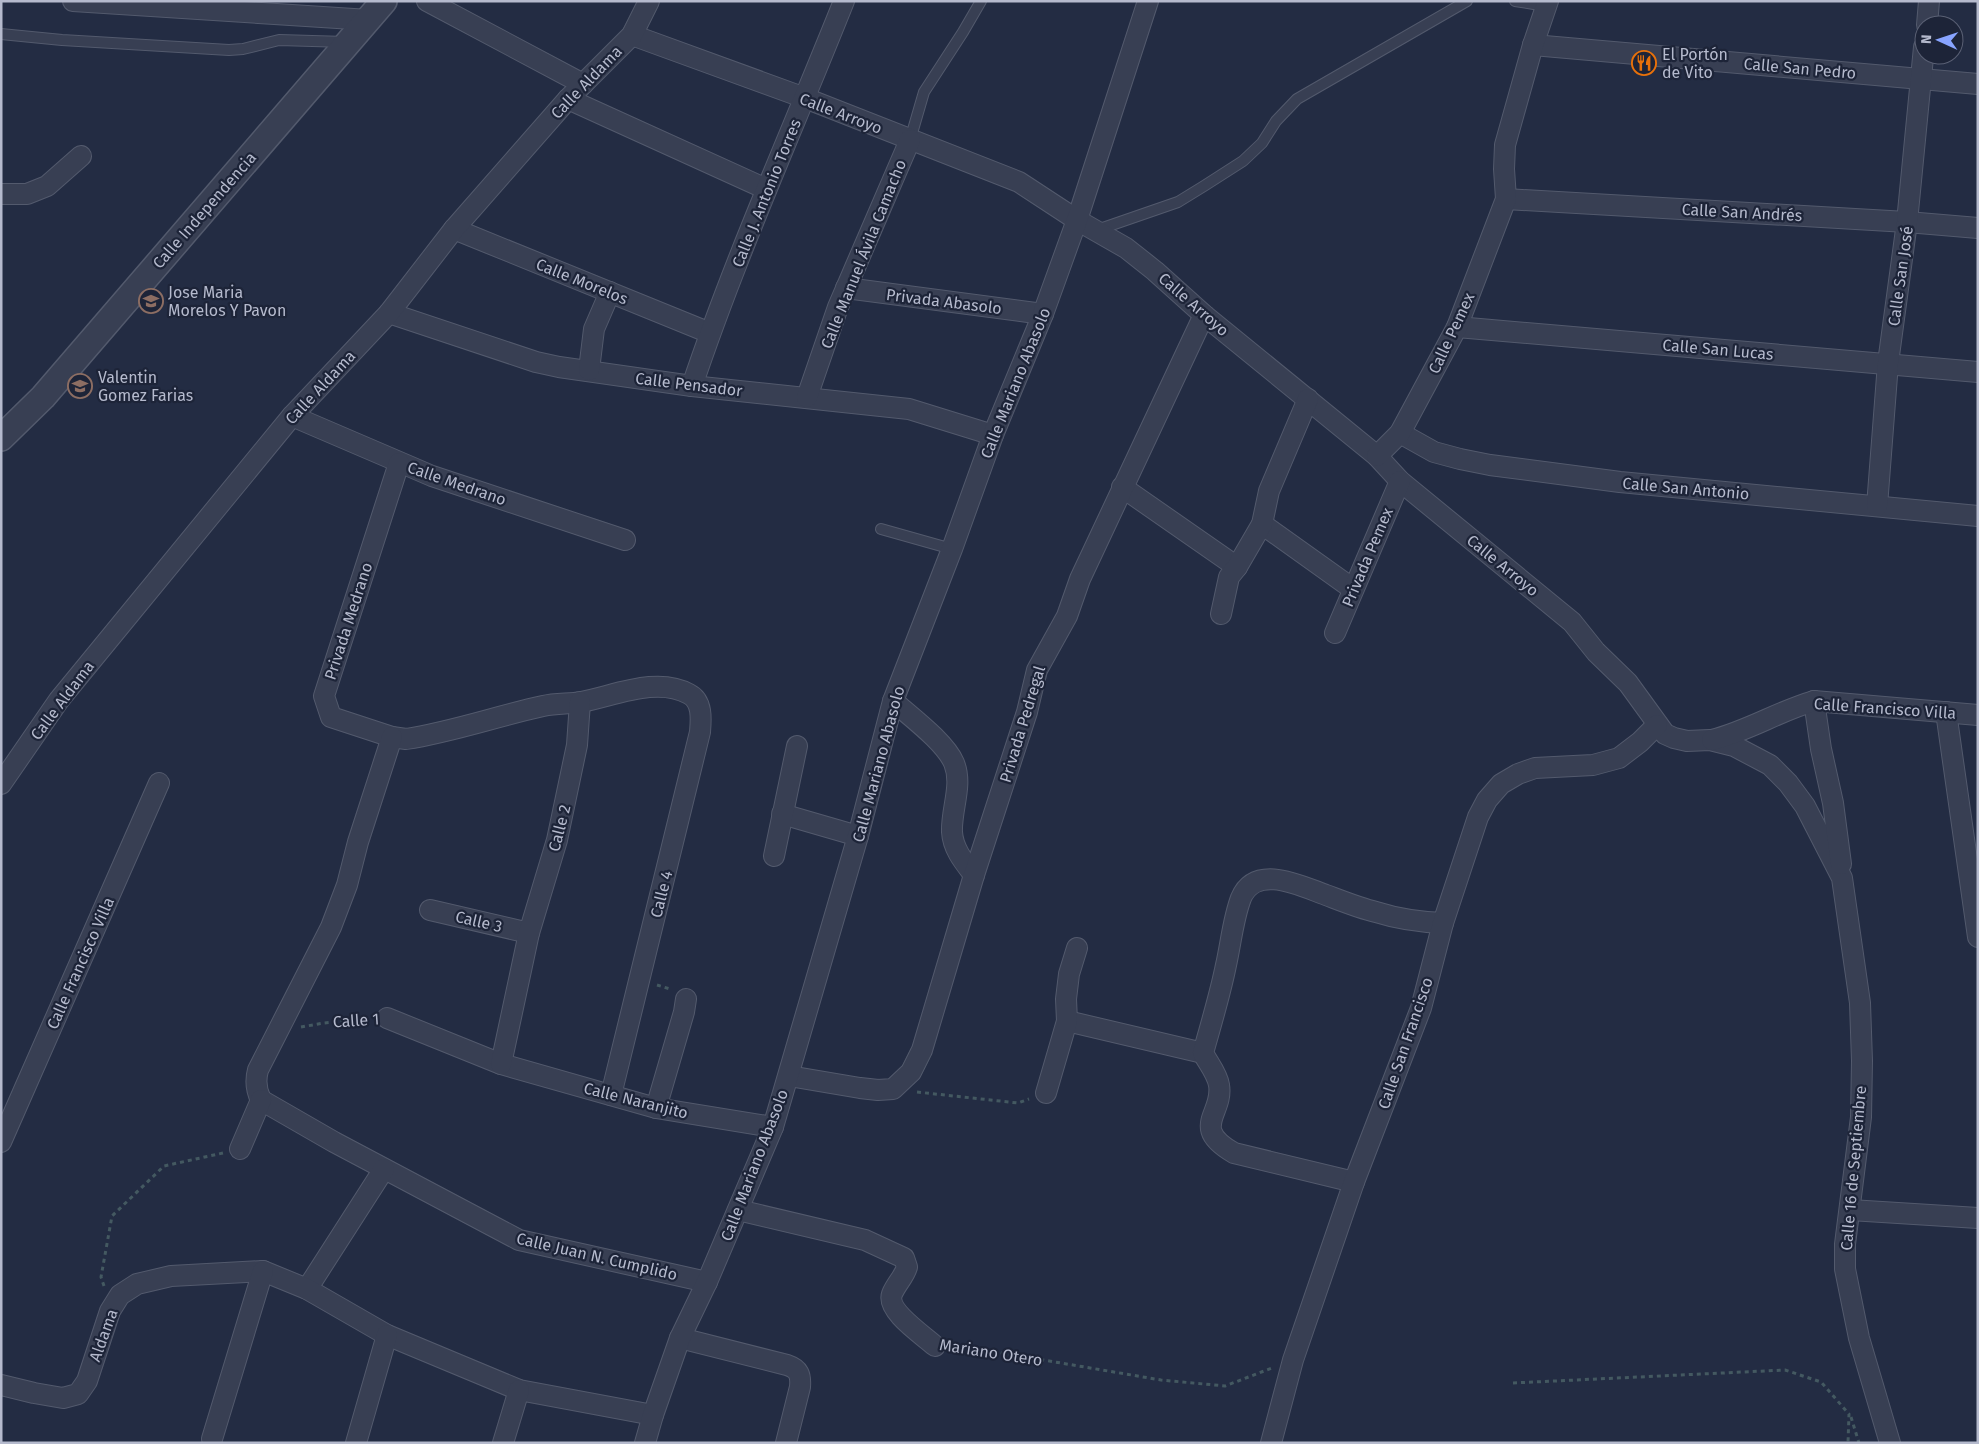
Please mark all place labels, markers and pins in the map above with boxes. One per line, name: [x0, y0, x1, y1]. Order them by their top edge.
place label: El Portón de Vito: [1662, 45, 1728, 82]
restaurant icon: El Portón de Vito: [1631, 50, 1657, 76]
place label: Jose Maria Morelos Y Pavon: [168, 283, 286, 320]
school or university icon: Jose Maria Morelos Y Pavon: [138, 288, 164, 314]
place label: Valentin Gomez Farias: [98, 368, 193, 405]
school or university icon: Valentin Gomez Farias: [67, 373, 93, 399]

